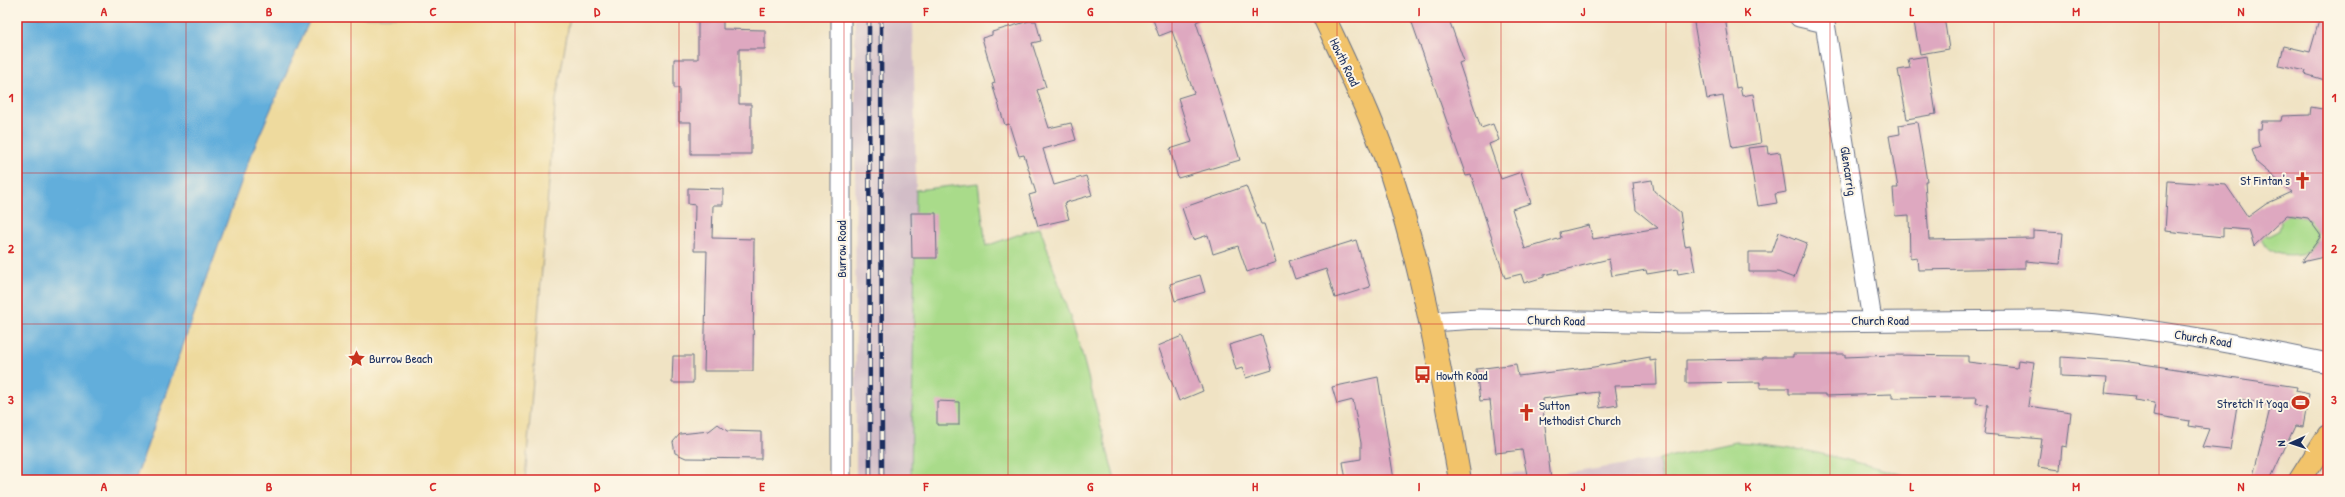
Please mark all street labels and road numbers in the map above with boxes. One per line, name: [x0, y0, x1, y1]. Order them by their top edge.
street label: Howth Road: [1326, 35, 1364, 89]
street label: Glencarrig: [1836, 145, 1862, 197]
street label: Burrow Road: [832, 220, 850, 278]
street label: Church Road: [1527, 310, 1585, 330]
street label: Church Road: [1851, 311, 1909, 329]
street label: Church Road: [2173, 325, 2233, 351]

